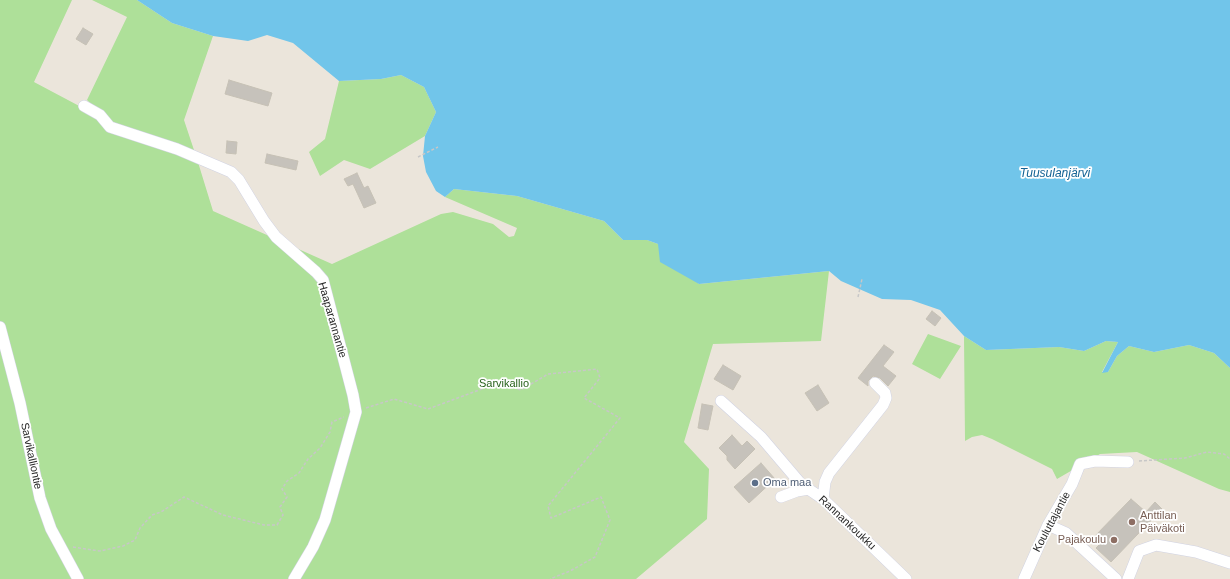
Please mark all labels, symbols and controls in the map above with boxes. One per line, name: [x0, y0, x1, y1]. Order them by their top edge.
water label: Tuusulanjärvi: [1020, 167, 1090, 181]
street label: Haaparannantie: [315, 281, 349, 359]
park label: Sarvikallio: [479, 377, 529, 391]
street label: Sarvikalliontie: [17, 421, 45, 491]
place label: Oma maa: [763, 476, 811, 490]
marker: Oma maa: [750, 478, 760, 488]
street label: Kouluttajantie: [1031, 489, 1073, 555]
street label: Rannankoukku: [816, 493, 878, 553]
place label: Anttilan Päiväkoti: [1140, 509, 1185, 535]
marker: Anttilan Päiväkoti: [1127, 517, 1137, 527]
place label: Pajakoulu: [1058, 533, 1106, 547]
marker: Pajakoulu: [1109, 535, 1119, 545]

